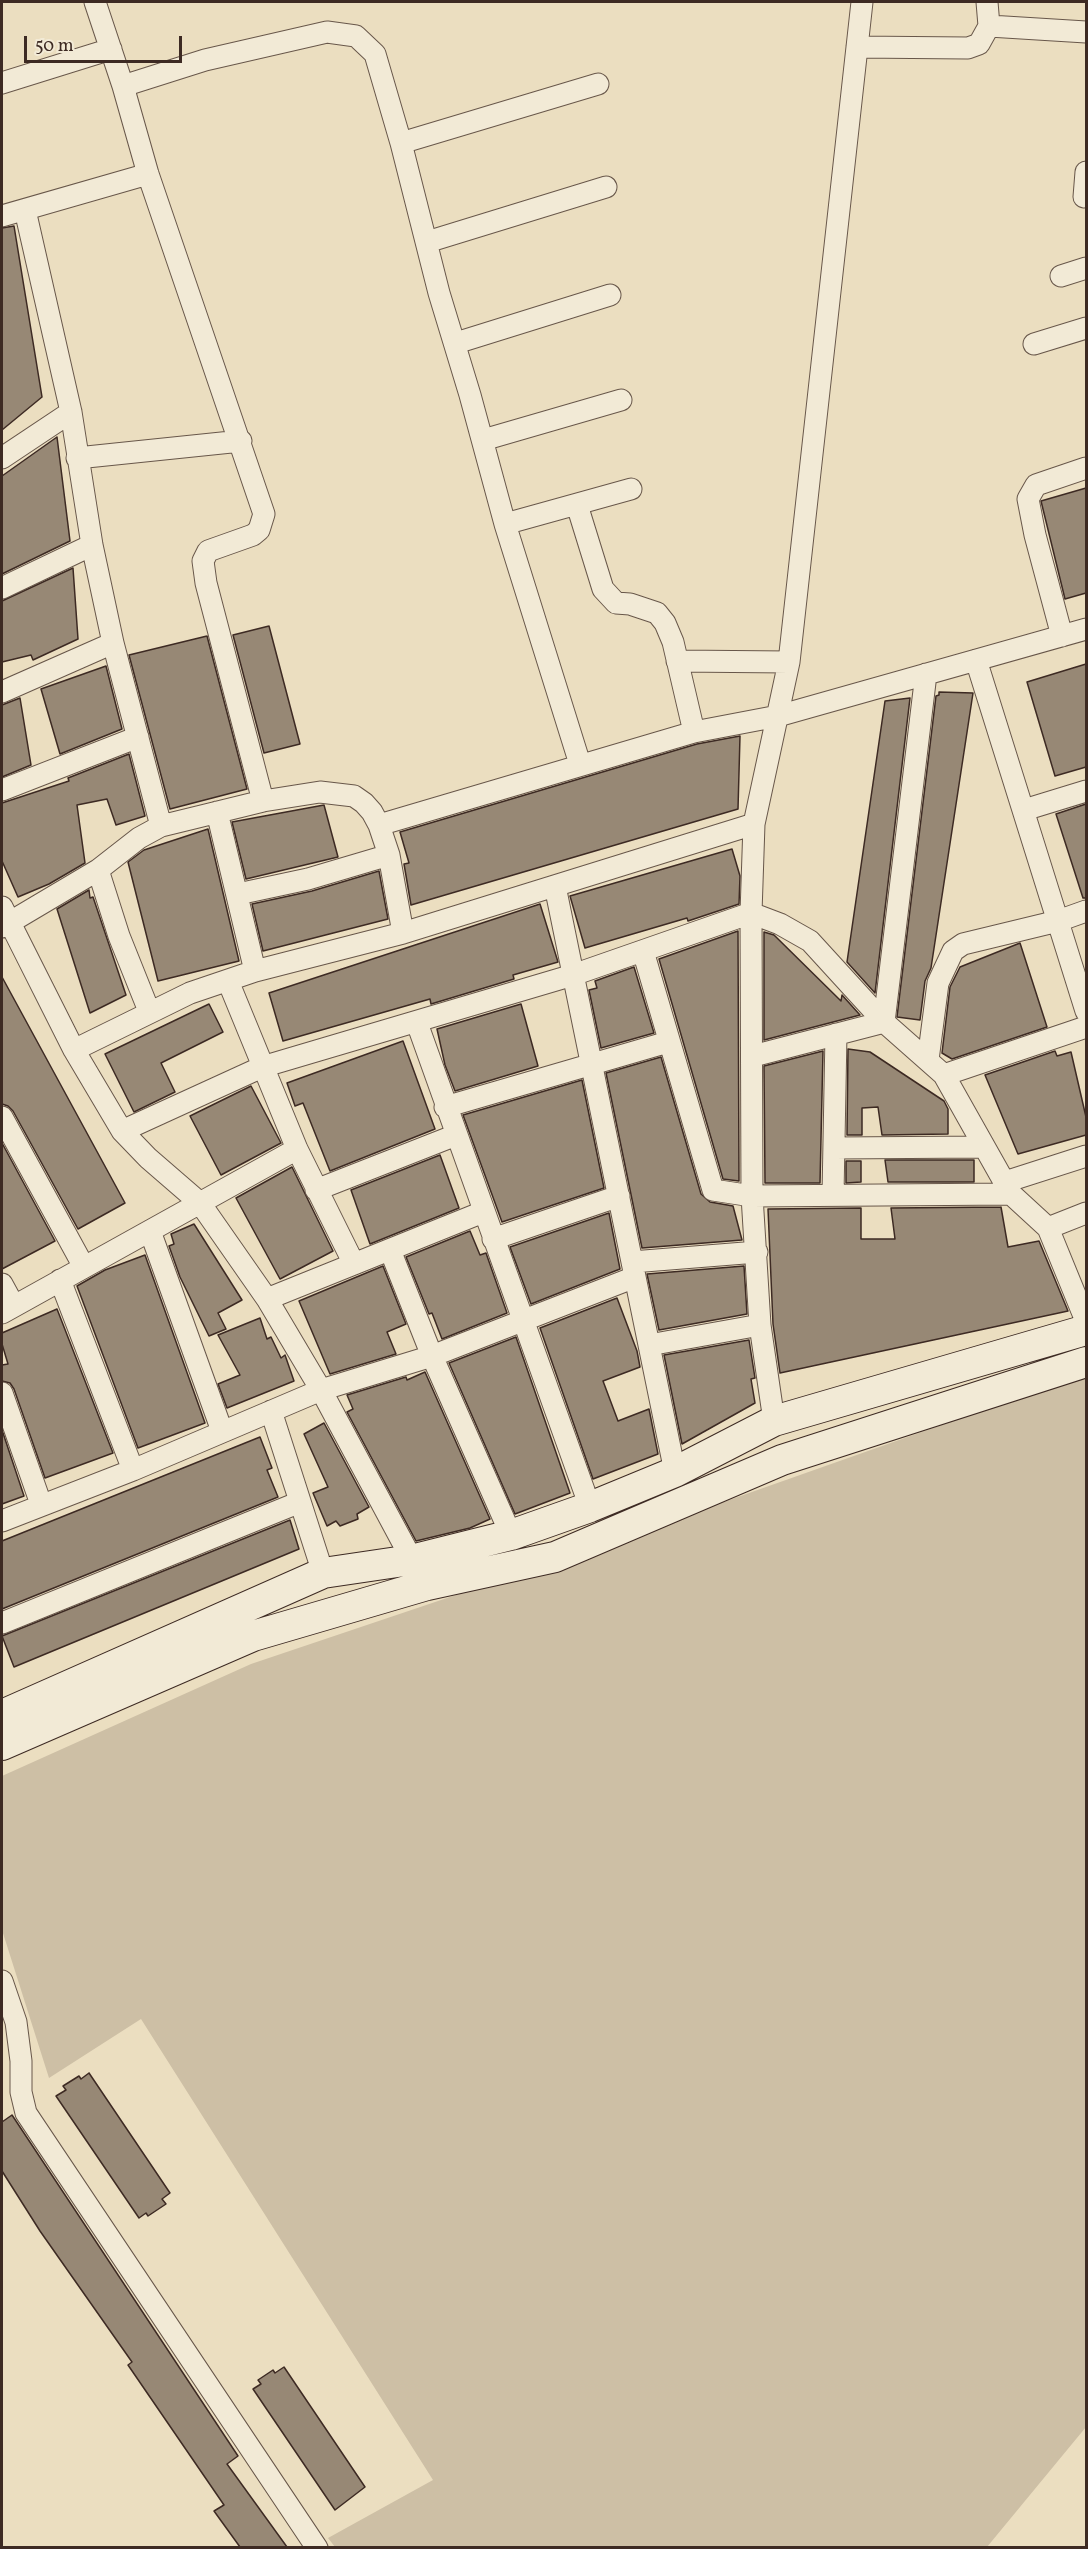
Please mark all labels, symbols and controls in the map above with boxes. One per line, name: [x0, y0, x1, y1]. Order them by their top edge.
scale bar: [27, 24, 184, 62]
text: 50 m: [35, 34, 74, 59]

